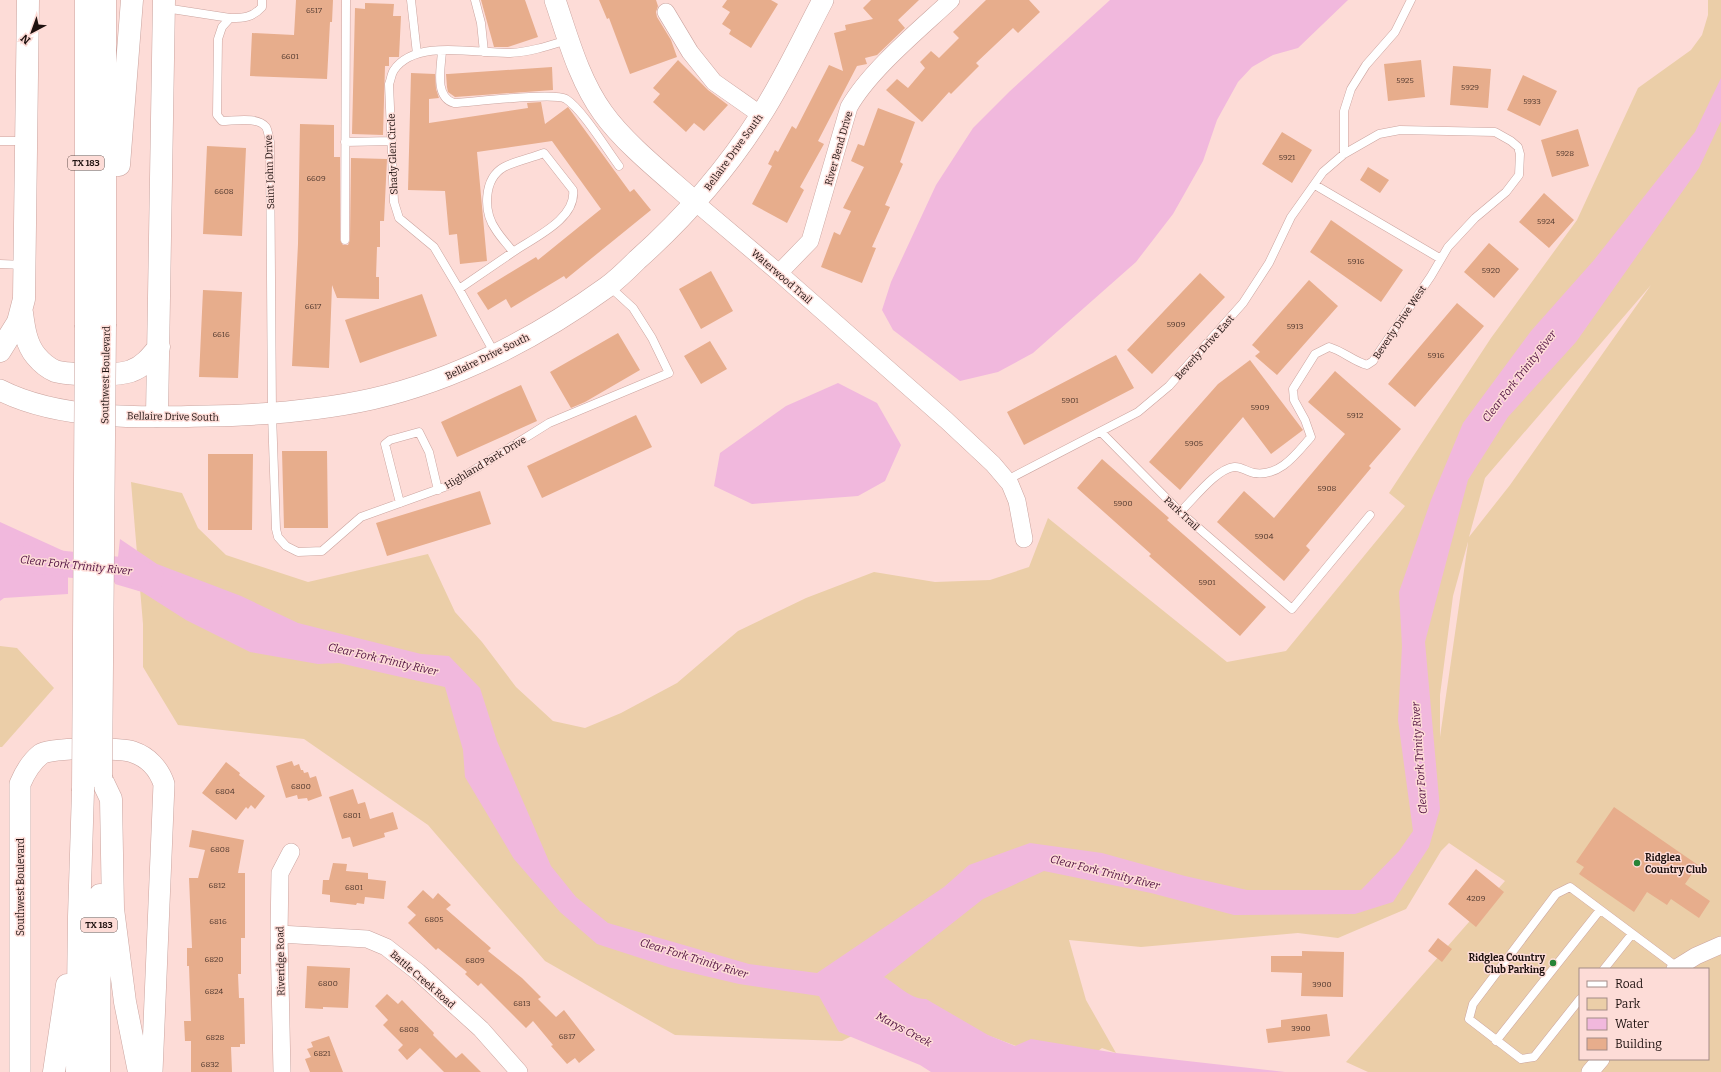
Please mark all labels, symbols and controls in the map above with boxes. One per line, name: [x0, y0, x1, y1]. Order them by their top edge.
house number: 6517: [306, 6, 322, 15]
north arrow: [12, 12, 52, 52]
text: N: [18, 31, 33, 47]
house number: 6601: [281, 52, 300, 61]
house number: 5925: [1396, 76, 1414, 85]
house number: 5929: [1461, 83, 1479, 92]
house number: 5933: [1523, 97, 1541, 106]
street label: River Bend Drive: [823, 110, 855, 187]
street label: Bellaire Drive South: [702, 111, 766, 193]
street label: Shady Glen Circle: [386, 113, 400, 195]
street label: Saint John Drive: [263, 135, 277, 209]
house number: 5928: [1556, 149, 1574, 158]
house number: 5921: [1279, 153, 1296, 162]
road number: TX 183: [68, 156, 104, 170]
house number: 6609: [306, 174, 326, 183]
house number: 6608: [214, 187, 234, 196]
house number: 5924: [1537, 217, 1555, 226]
street label: Waterwood Trail: [748, 247, 814, 306]
house number: 5916: [1348, 257, 1365, 266]
house number: 5920: [1482, 266, 1500, 275]
street label: Beverly Drive West: [1371, 283, 1429, 362]
house number: 6617: [305, 302, 321, 311]
street label: Beverly Drive East: [1173, 313, 1237, 383]
house number: 5909: [1167, 320, 1186, 329]
house number: 5913: [1287, 322, 1304, 331]
street label: Southwest Boulevard: [99, 326, 113, 424]
water label: Clear Fork Trinity River: [1480, 328, 1559, 425]
house number: 6616: [212, 330, 230, 339]
street label: Bellaire Drive South: [444, 331, 532, 382]
house number: 5916: [1428, 351, 1445, 360]
house number: 5901: [1061, 396, 1079, 405]
house number: 5909: [1251, 403, 1270, 412]
street label: Bellaire Drive South: [127, 410, 220, 424]
house number: 5912: [1347, 411, 1363, 420]
street label: Highland Park Drive: [443, 434, 528, 492]
house number: 5905: [1185, 439, 1203, 448]
house number: 5908: [1318, 484, 1337, 493]
street label: Park Trail: [1161, 494, 1202, 533]
house number: 5900: [1113, 499, 1133, 508]
house number: 5904: [1255, 532, 1274, 541]
water label: Clear Fork Trinity River: [19, 553, 133, 578]
house number: 5901: [1198, 578, 1216, 587]
water label: Clear Fork Trinity River: [327, 641, 440, 679]
water label: Clear Fork Trinity River: [1409, 701, 1430, 814]
house number: 6800: [291, 782, 311, 791]
house number: 6804: [215, 787, 235, 796]
house number: 6801: [343, 811, 362, 820]
street label: Southwest Boulevard: [15, 838, 27, 936]
house number: 6808: [210, 845, 230, 854]
place label: Ridglea Country Club: [1645, 852, 1707, 876]
water label: Clear Fork Trinity River: [1049, 853, 1161, 893]
marker: Ridglea Country Club: [1632, 858, 1642, 868]
house number: 6812: [208, 881, 226, 890]
house number: 6801: [345, 883, 364, 892]
house number: 4209: [1467, 894, 1486, 903]
house number: 6805: [425, 915, 443, 924]
house number: 6816: [209, 917, 227, 926]
road number: TX 183: [81, 918, 117, 932]
street label: Riveridge Road: [274, 926, 288, 996]
water label: Clear Fork Trinity River: [638, 936, 750, 981]
street label: Battle Creek Road: [388, 948, 457, 1011]
place label: Ridglea Country Club Parking: [1468, 952, 1545, 976]
house number: 6820: [205, 955, 223, 964]
house number: 6809: [465, 956, 485, 965]
marker: Ridglea Country Club Parking: [1548, 958, 1558, 968]
legend: [1579, 968, 1709, 1060]
text: Road: [1615, 977, 1643, 991]
house number: 6800: [318, 979, 338, 988]
house number: 3900: [1312, 980, 1332, 989]
house number: 6824: [205, 987, 224, 996]
text: Park: [1615, 997, 1641, 1011]
house number: 6813: [513, 999, 531, 1008]
water label: Marys Creek: [874, 1009, 935, 1050]
text: Water: [1615, 1017, 1650, 1031]
house number: 3900: [1291, 1024, 1311, 1033]
house number: 6808: [399, 1025, 419, 1034]
house number: 6817: [559, 1032, 575, 1041]
house number: 6828: [206, 1033, 225, 1042]
text: Building: [1615, 1037, 1662, 1051]
house number: 6821: [313, 1049, 331, 1058]
house number: 6832: [201, 1060, 219, 1069]

